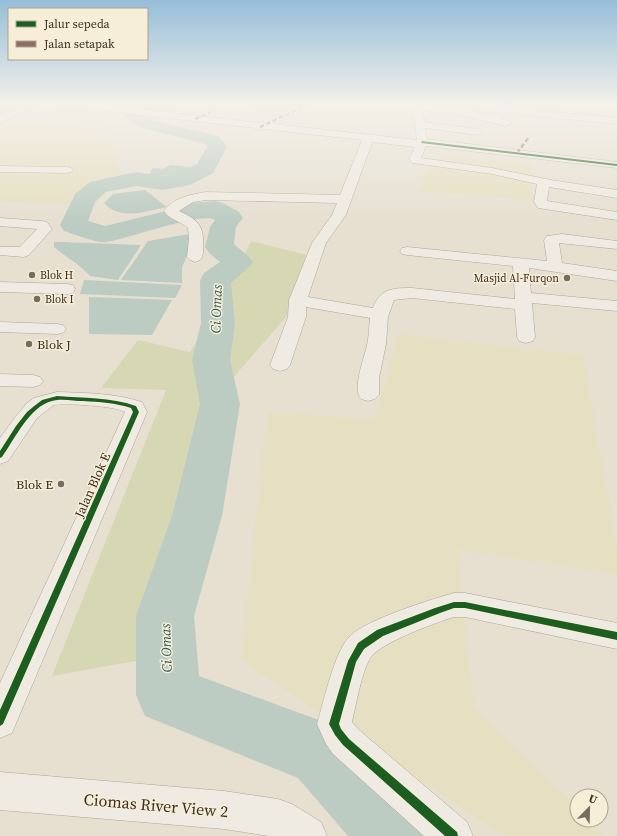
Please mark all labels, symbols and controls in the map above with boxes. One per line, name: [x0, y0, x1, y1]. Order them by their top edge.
legend: [8, 8, 148, 60]
text: Jalur sepeda: [43, 16, 111, 32]
text: Jalan setapak: [43, 36, 115, 52]
place label: Blok H: [40, 268, 74, 283]
marker: Blok H: [27, 270, 37, 280]
place label: Masjid Al-Furqon: [474, 271, 559, 286]
marker: Masjid Al-Furqon: [562, 273, 572, 283]
water label: Ci Omas: [205, 283, 227, 334]
place label: Blok I: [45, 292, 74, 307]
marker: Blok I: [32, 294, 42, 304]
place label: Blok J: [37, 336, 71, 353]
marker: Blok J: [24, 339, 34, 349]
street label: Jalan Blok E: [70, 450, 114, 521]
place label: Blok E: [16, 476, 53, 493]
marker: Blok E: [56, 479, 66, 489]
water label: Ci Omas: [155, 622, 177, 673]
street label: Ciomas River View 2: [83, 788, 229, 822]
north arrow: [569, 788, 609, 828]
text: U: [586, 791, 599, 808]

